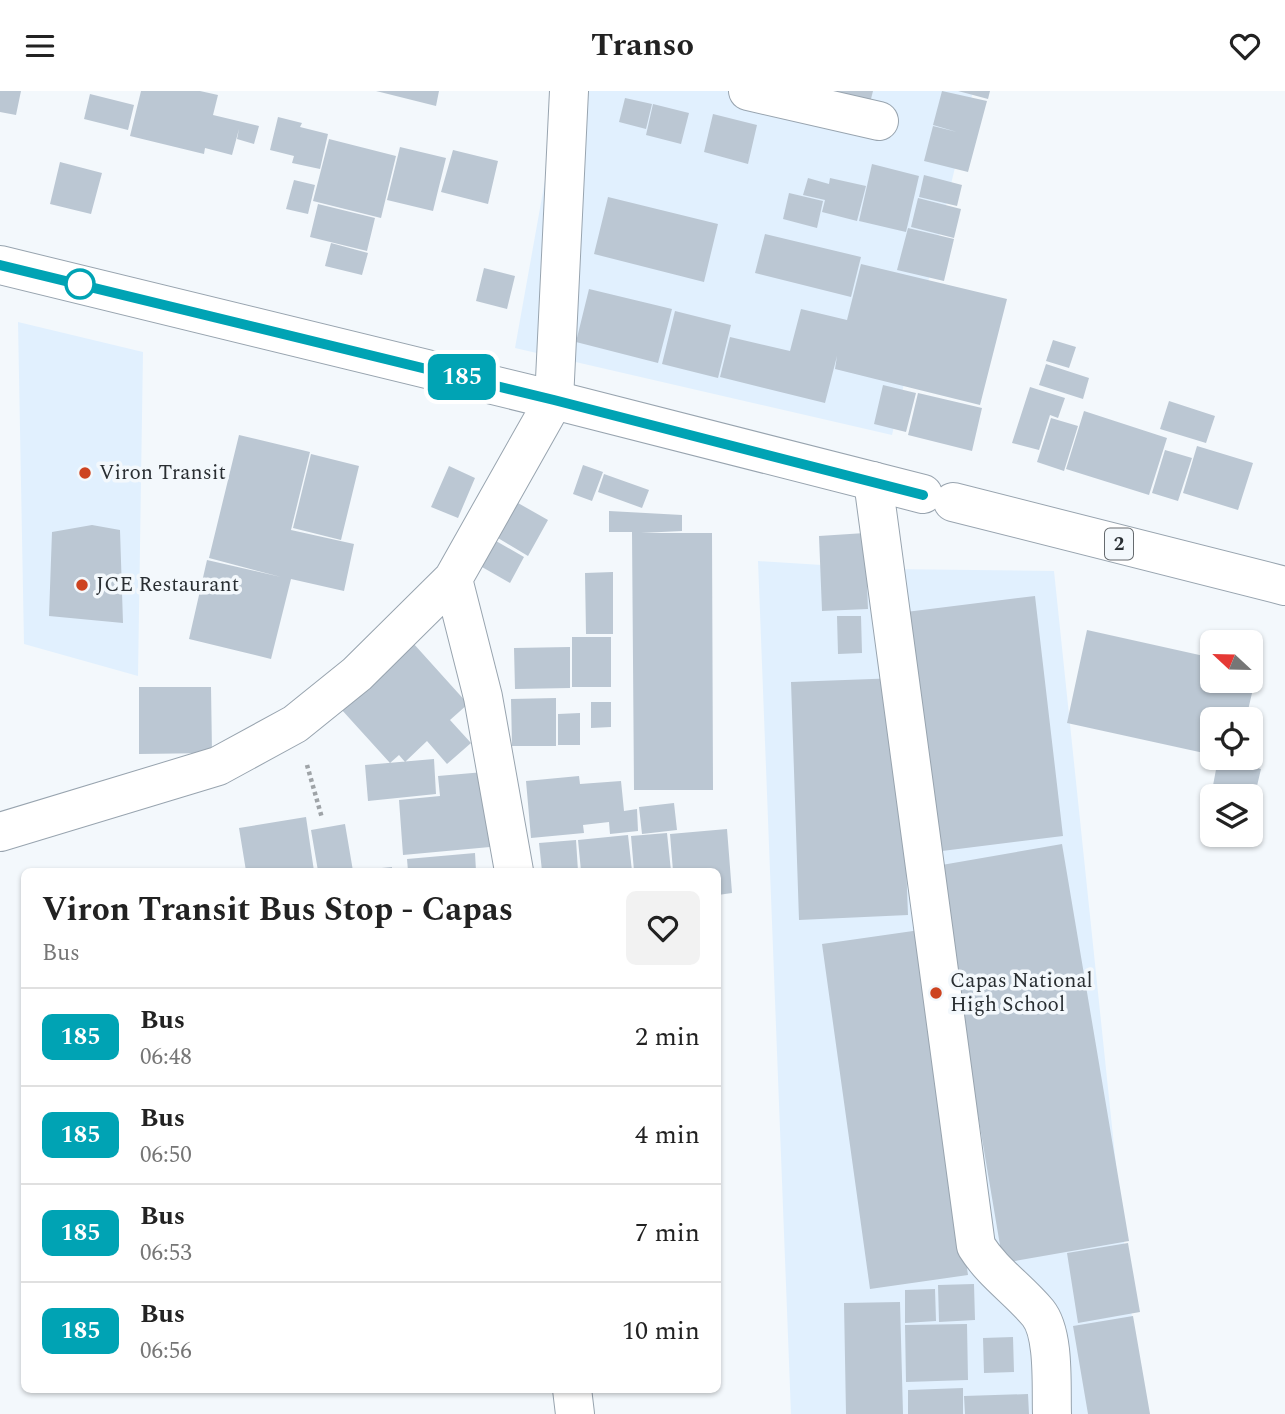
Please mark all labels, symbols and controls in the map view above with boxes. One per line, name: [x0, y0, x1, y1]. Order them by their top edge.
text: Transo: [591, 21, 694, 70]
icon: menu: [21, 27, 59, 65]
icon: heart: [1226, 27, 1264, 65]
unlabelled marker: [65, 269, 95, 299]
line badge: 185: [422, 354, 502, 400]
text: 185: [442, 359, 482, 395]
place label: Viron Transit: [99, 457, 226, 489]
marker: Viron Transit: [77, 465, 93, 481]
road number: 2: [1105, 528, 1133, 559]
place label: JCE Restaurant: [96, 569, 239, 601]
marker: JCE Restaurant: [74, 577, 90, 593]
north arrow: [1200, 630, 1264, 693]
map controls: [1200, 630, 1263, 847]
button: locate: [1200, 707, 1263, 770]
button: layers: [1200, 784, 1263, 847]
text: Viron Transit Bus Stop - Capas: [42, 885, 513, 935]
button: heart: [626, 891, 700, 965]
text: Bus: [42, 936, 80, 971]
place label: Capas National High School: [950, 965, 1093, 1021]
marker: Capas National High School: [928, 985, 944, 1001]
text: Bus: [140, 1000, 185, 1040]
text: 2 min: [635, 1017, 700, 1057]
text: 185: [60, 1019, 101, 1055]
text: 06:48: [140, 1040, 192, 1075]
text: Bus: [140, 1098, 185, 1138]
text: 4 min: [635, 1115, 700, 1155]
text: 185: [60, 1117, 101, 1153]
text: 06:50: [140, 1138, 192, 1173]
text: Bus: [140, 1196, 185, 1236]
text: 7 min: [635, 1213, 700, 1253]
text: 185: [60, 1215, 101, 1251]
text: 06:53: [140, 1236, 192, 1271]
text: Bus: [140, 1294, 185, 1334]
text: 10 min: [622, 1311, 700, 1351]
text: 185: [60, 1313, 101, 1349]
text: 06:56: [140, 1334, 192, 1369]

